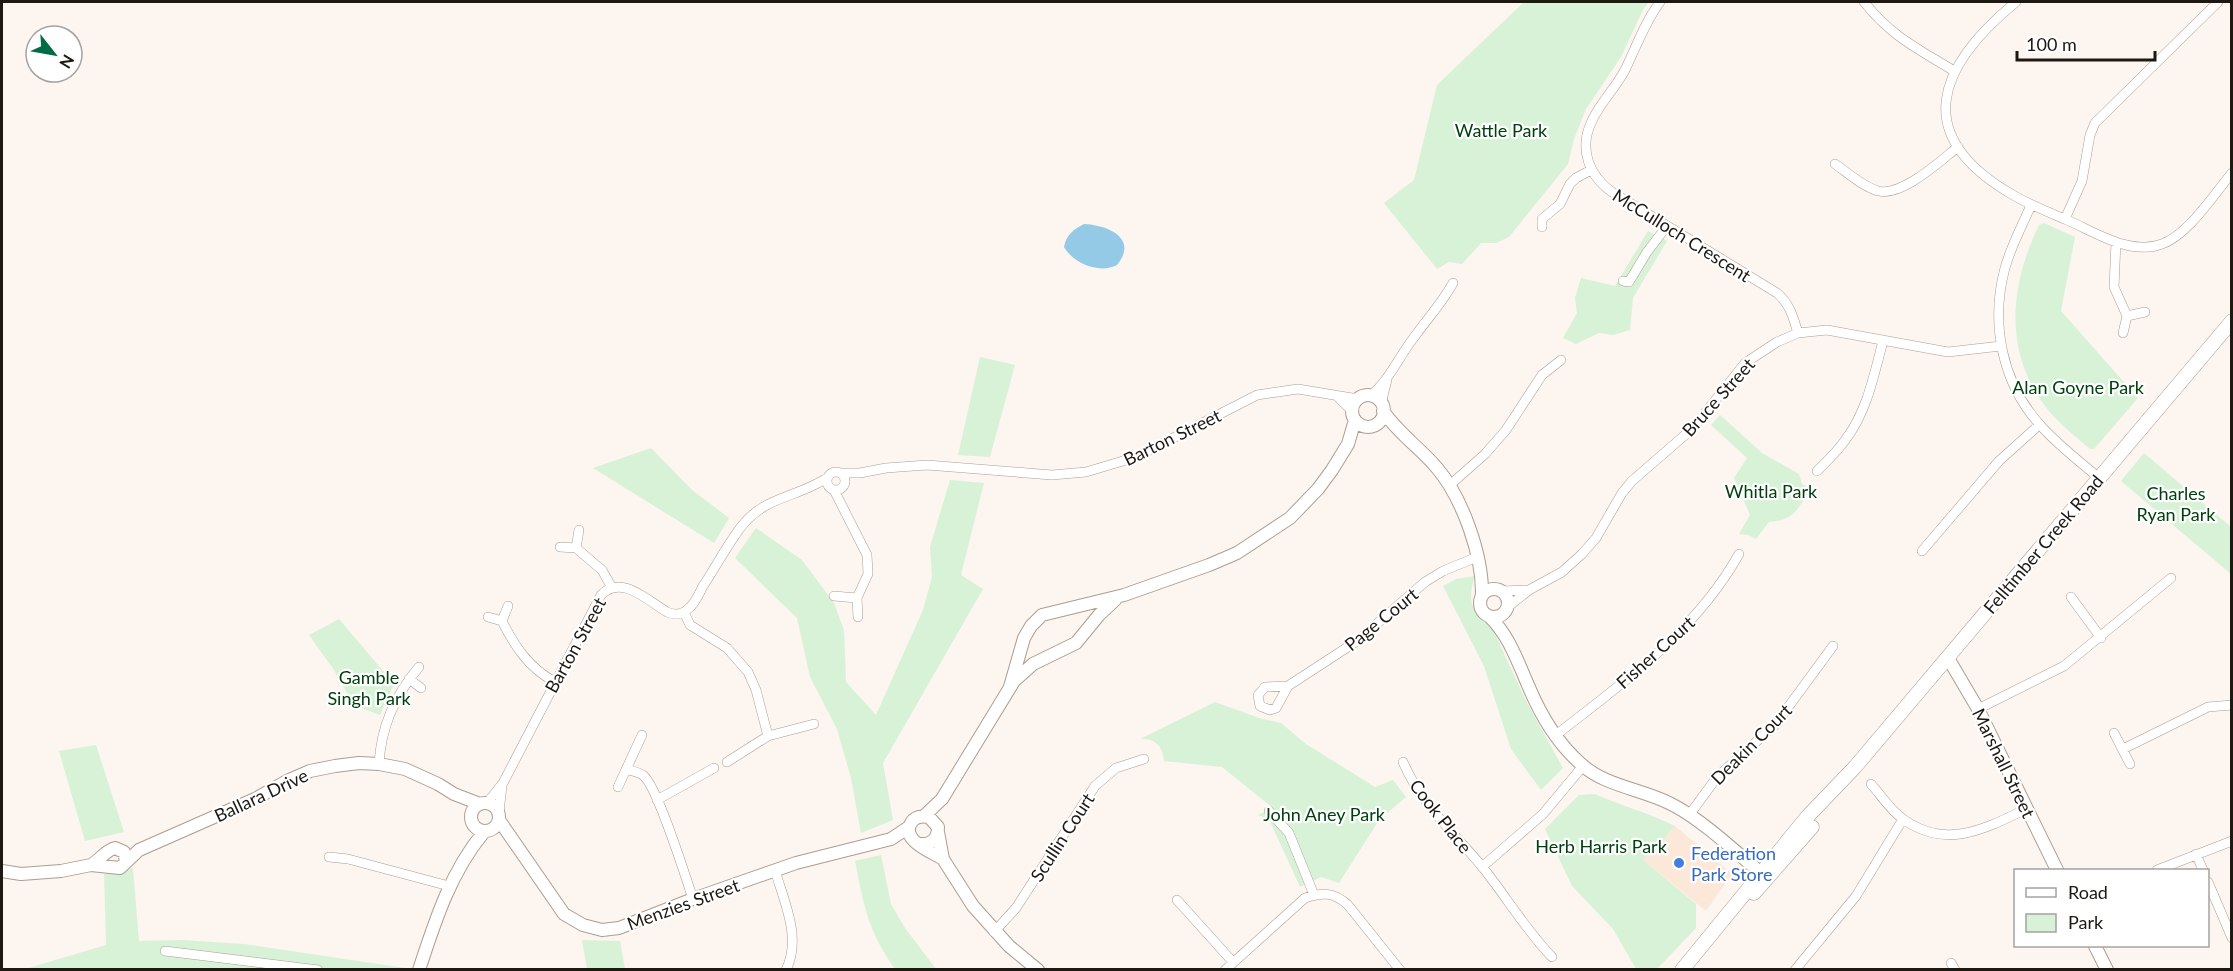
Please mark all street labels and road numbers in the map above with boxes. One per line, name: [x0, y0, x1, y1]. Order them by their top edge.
street label: McCulloch Crescent: [1609, 184, 1755, 287]
street label: Bruce Street: [1677, 353, 1759, 441]
street label: Barton Street: [1120, 404, 1225, 470]
street label: Felltimber Creek Road: [1978, 470, 2108, 618]
street label: Page Court: [1340, 582, 1422, 655]
street label: Barton Street: [540, 593, 610, 697]
street label: Fisher Court: [1611, 611, 1699, 693]
street label: Deakin Court: [1706, 699, 1796, 789]
street label: Marshall Street: [1968, 705, 2040, 822]
street label: Ballara Drive: [211, 764, 311, 826]
street label: Cook Place: [1405, 775, 1477, 857]
street label: Scullin Court: [1025, 788, 1099, 885]
street label: Menzies Street: [624, 873, 743, 934]

